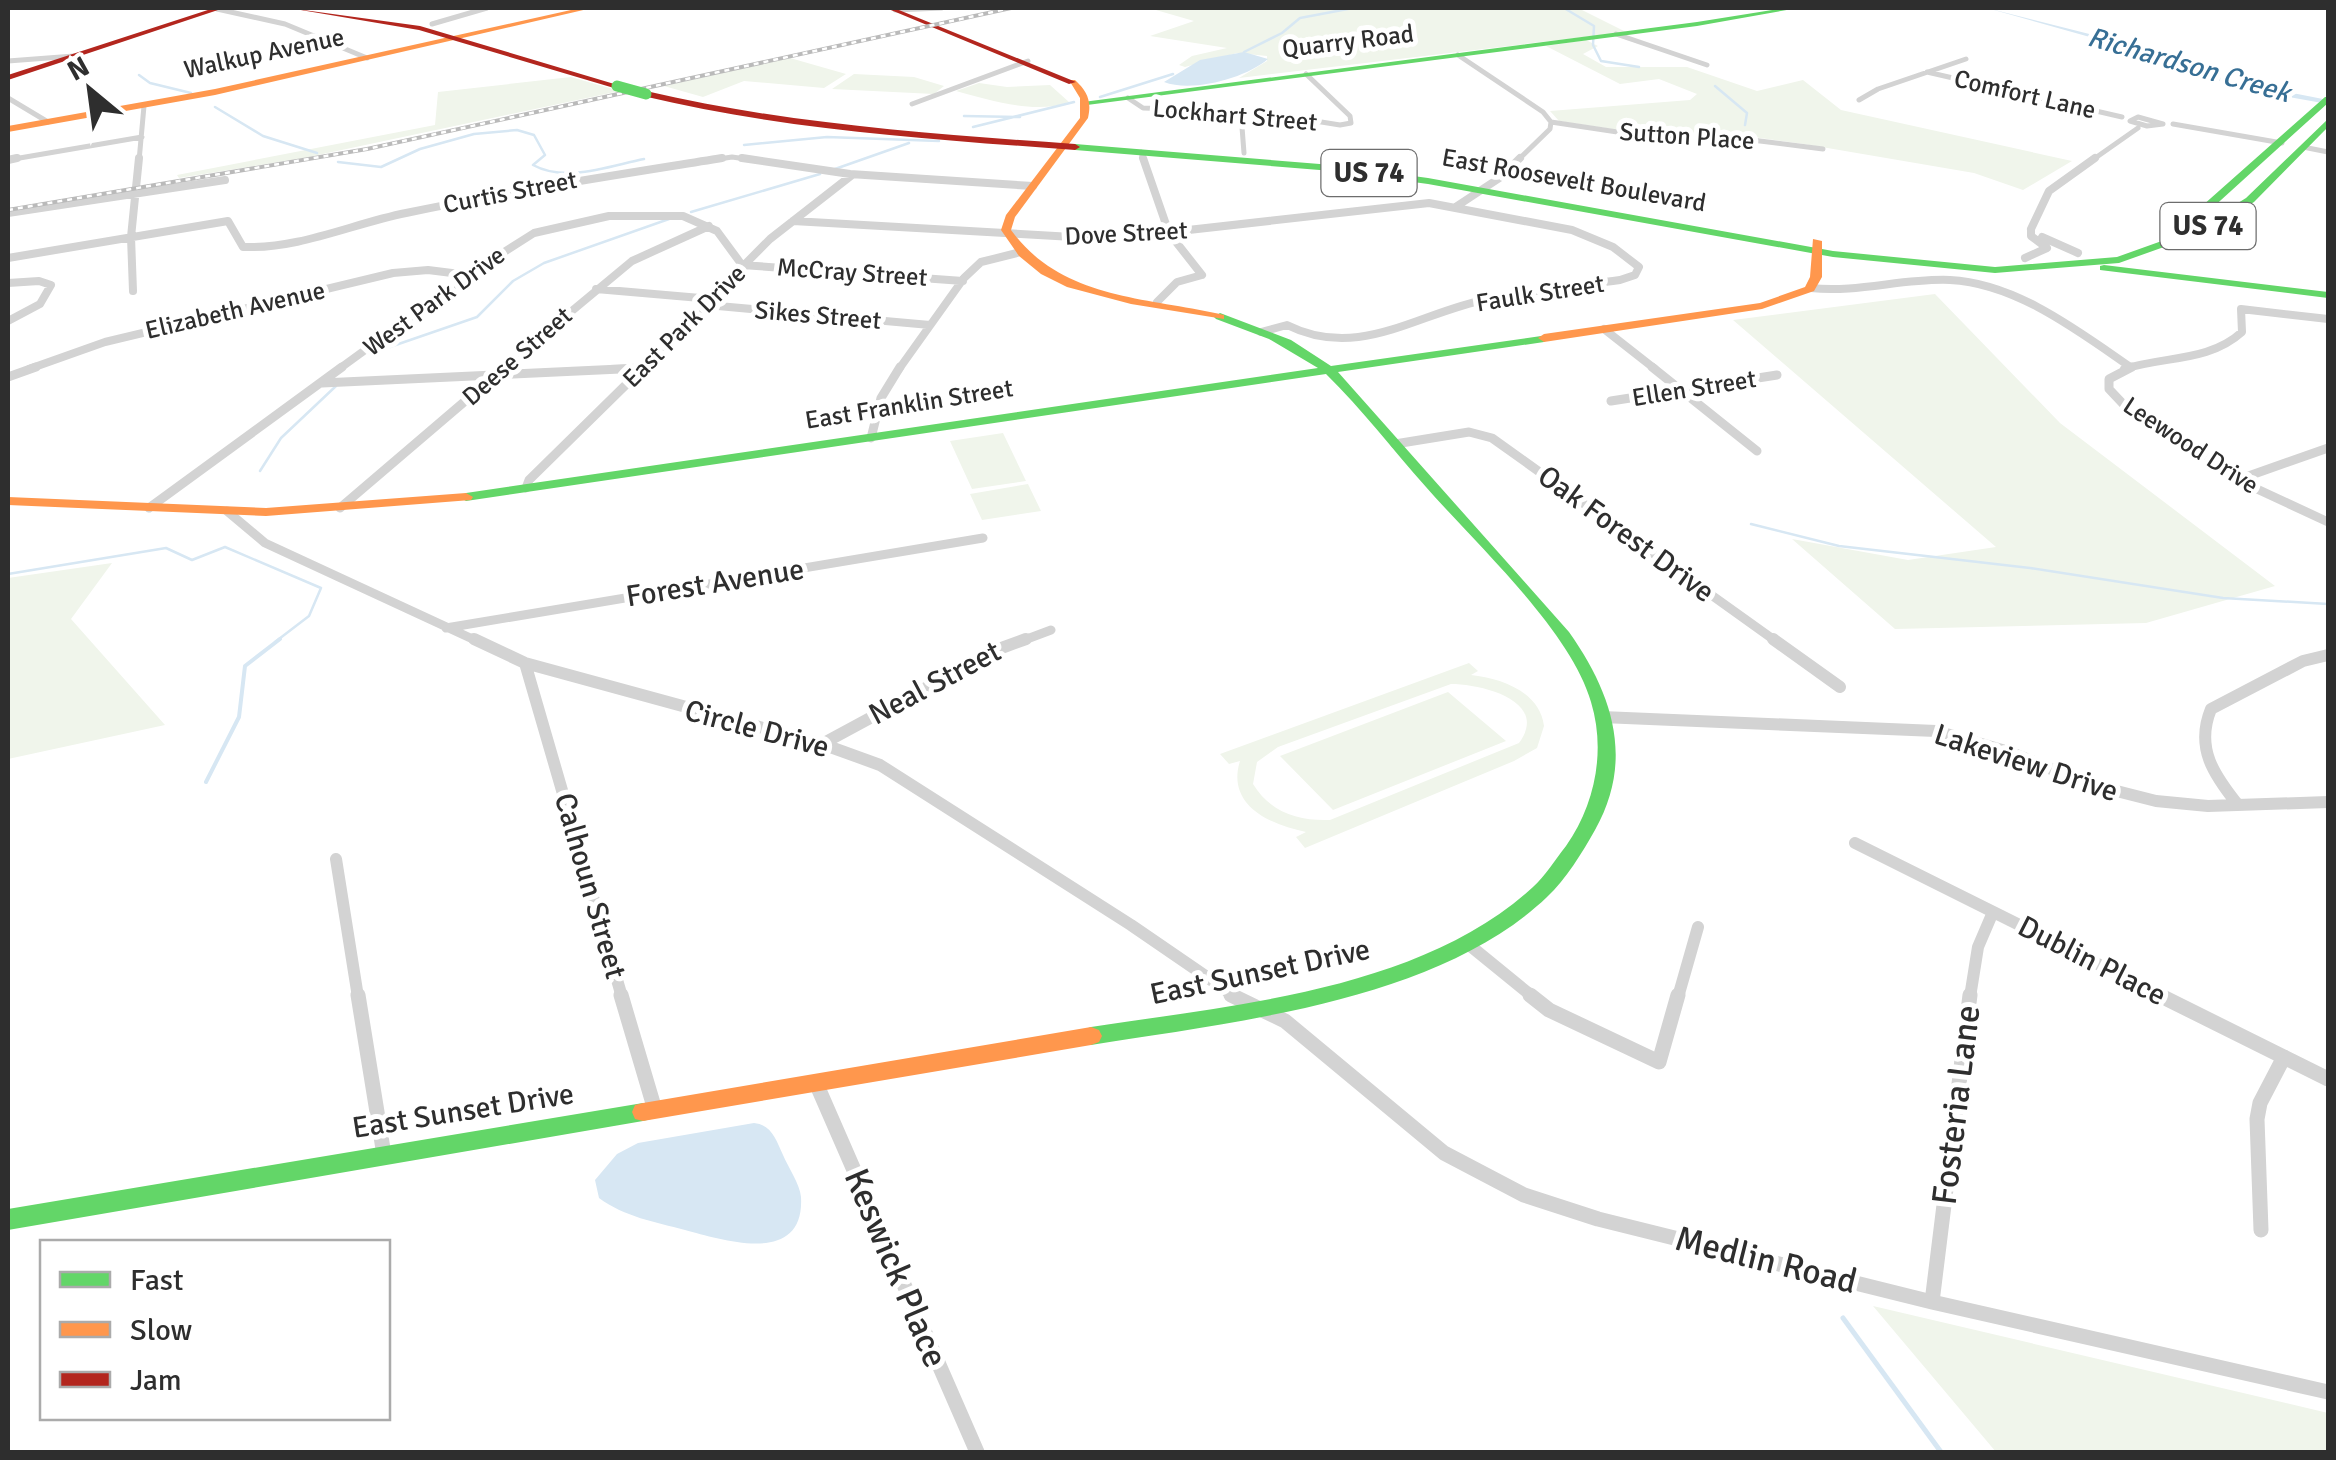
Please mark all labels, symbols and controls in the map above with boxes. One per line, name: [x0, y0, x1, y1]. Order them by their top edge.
street label: Quarry Road: [1280, 18, 1416, 64]
water label: Richardson Creek: [2084, 20, 2297, 111]
street label: Walkup Avenue: [181, 21, 347, 85]
north arrow: [40, 40, 140, 140]
text: N: [62, 49, 95, 89]
street label: Comfort Lane: [1951, 63, 2099, 125]
street label: Lockhart Street: [1151, 92, 1319, 138]
street label: Sutton Place: [1618, 116, 1756, 156]
street label: East Roosevelt Boulevard: [1439, 141, 1709, 219]
road number: US 74: [1322, 150, 1416, 196]
street label: Curtis Street: [440, 164, 580, 220]
road number: US 74: [2160, 203, 2256, 249]
street label: Dove Street: [1064, 214, 1189, 252]
street label: West Park Drive: [357, 239, 511, 363]
street label: McCray Street: [776, 251, 929, 293]
street label: East Park Drive: [616, 258, 752, 394]
street label: Faulk Street: [1474, 268, 1606, 318]
street label: Elizabeth Avenue: [142, 274, 328, 346]
street label: Sikes Street: [753, 294, 883, 336]
street label: Deese Street: [456, 300, 578, 412]
street label: Ellen Street: [1630, 363, 1758, 413]
street label: East Franklin Street: [803, 372, 1015, 436]
street label: Leewood Drive: [2117, 390, 2265, 500]
street label: Oak Forest Drive: [1530, 457, 1722, 611]
street label: Forest Avenue: [623, 551, 807, 615]
street label: Neal Street: [863, 633, 1007, 733]
street label: Circle Drive: [681, 692, 833, 766]
street label: Lakeview Drive: [1929, 716, 2123, 810]
street label: Calhoun Street: [546, 789, 634, 983]
street label: Dublin Place: [2012, 908, 2172, 1014]
street label: East Sunset Drive: [1147, 931, 1373, 1013]
street label: Fosteria Lane: [1922, 1003, 1990, 1207]
street label: East Sunset Drive: [349, 1075, 577, 1147]
street label: Keswick Place: [835, 1162, 957, 1374]
street label: Medlin Road: [1671, 1217, 1861, 1303]
legend: [40, 1240, 390, 1420]
text: Fast: [130, 1262, 183, 1299]
text: Slow: [130, 1312, 192, 1349]
text: Jam: [130, 1362, 182, 1399]

